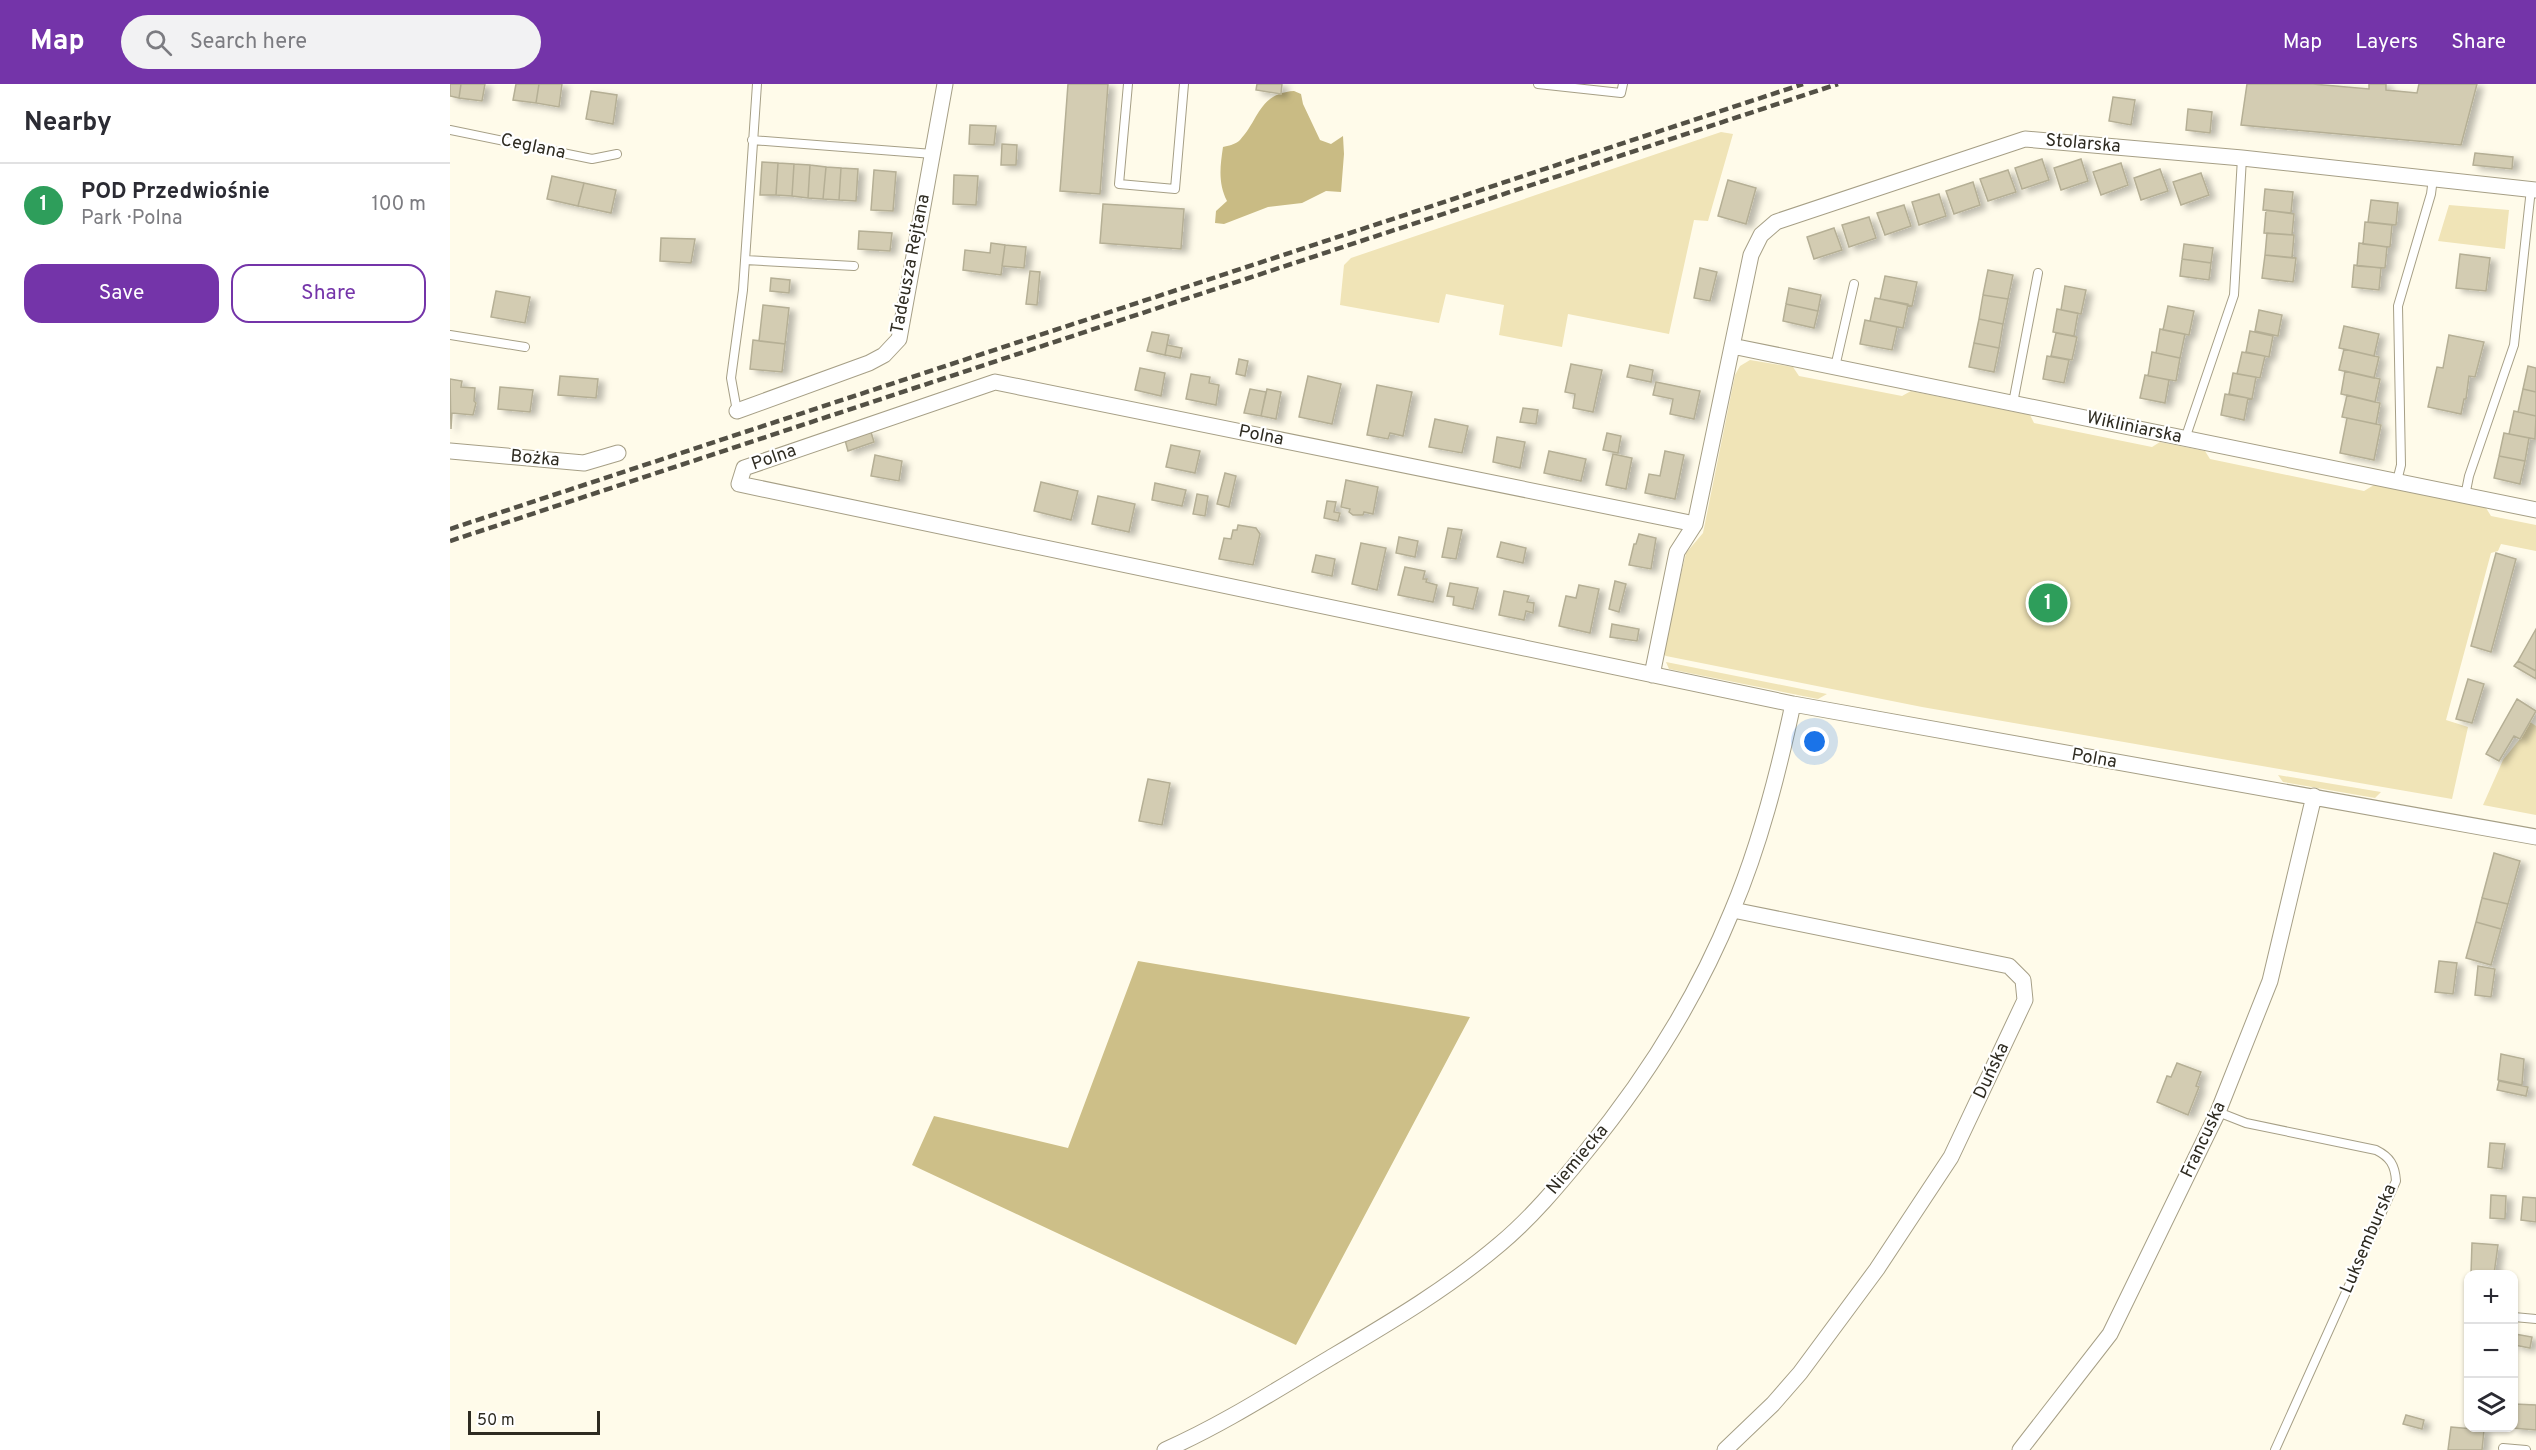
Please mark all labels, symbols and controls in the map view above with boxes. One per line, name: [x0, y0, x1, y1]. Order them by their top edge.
search box: [121, 15, 541, 69]
text: Map: [30, 24, 85, 60]
icon: search: [142, 26, 175, 59]
text: Search here: [190, 29, 307, 56]
text: Map: [2283, 29, 2322, 56]
text: Layers: [2355, 29, 2418, 56]
text: Share: [2451, 29, 2506, 56]
text: Nearby: [24, 107, 112, 140]
street label: Ceglana: [498, 129, 568, 165]
street label: Stolarska: [2044, 129, 2122, 159]
text: POD Przedwiośnie: [81, 179, 270, 206]
text: 1: [40, 192, 48, 218]
text: 100 m: [371, 192, 426, 218]
street label: Tadeusza Rejtana: [886, 192, 936, 336]
text: Park · Polna: [81, 206, 183, 232]
button: Save: [24, 264, 219, 323]
button: Share: [231, 264, 426, 323]
street label: Wikliniarska: [2084, 407, 2184, 449]
street label: Polna: [1236, 420, 1286, 452]
street label: Polna: [749, 440, 799, 476]
street label: Bożka: [509, 445, 561, 473]
pin: 1: [2028, 580, 2068, 626]
your location: [1800, 727, 1829, 756]
street label: Polna: [2069, 744, 2119, 774]
street label: Duńska: [1969, 1039, 2015, 1103]
street label: Francuska: [2176, 1098, 2232, 1182]
street label: Niemiecka: [1542, 1120, 1614, 1200]
street label: Luksemburska: [2336, 1181, 2402, 1297]
map controls: [2464, 1270, 2518, 1432]
button: +: [2464, 1270, 2518, 1324]
button: −: [2464, 1324, 2518, 1378]
button: layers: [2464, 1378, 2518, 1432]
scale bar: [468, 1408, 600, 1436]
text: 50 m: [477, 1411, 515, 1431]

